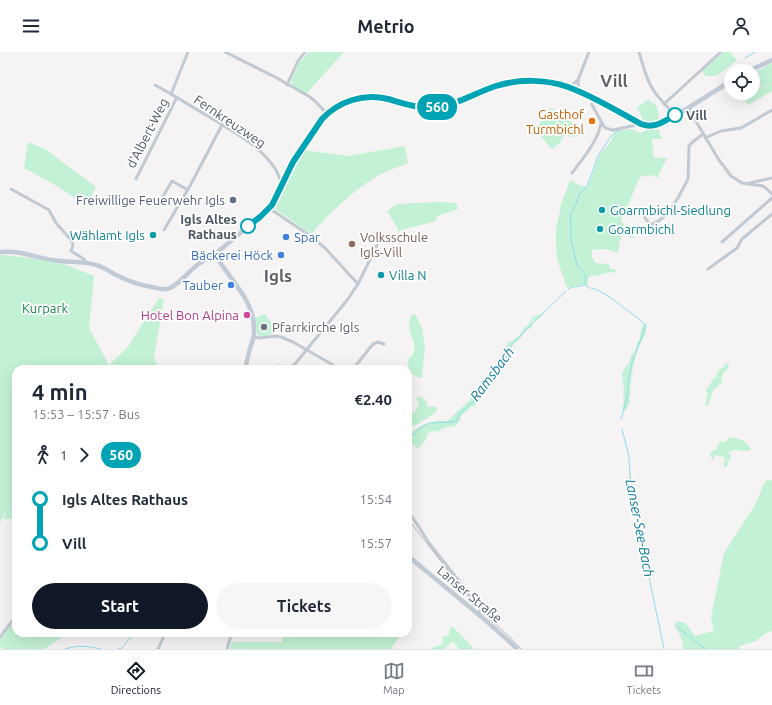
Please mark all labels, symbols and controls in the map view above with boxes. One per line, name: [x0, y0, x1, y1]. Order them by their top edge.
icon: menu: [20, 15, 42, 37]
icon: person: [730, 15, 752, 37]
text: Metrio: [357, 16, 415, 36]
map controls: [724, 64, 760, 100]
button: locate: [724, 64, 760, 100]
district label: Vill: [600, 71, 628, 90]
street label: Fernkreuzweg: [192, 92, 268, 150]
line badge: 560: [414, 94, 460, 120]
street label: d'Albert-Weg: [123, 96, 171, 170]
text: 560: [425, 99, 449, 115]
place label: Gasthof Turmbichl: [526, 107, 585, 136]
marker: Vill: [667, 107, 683, 123]
place label: Vill: [686, 108, 707, 122]
marker: Gasthof Turmbichl: [587, 116, 597, 126]
place label: Freiwillige Feuerwehr Igls: [76, 193, 225, 207]
marker: Freiwillige Feuerwehr Igls: [228, 195, 238, 205]
place label: Goarmbichl-Siedlung: [610, 203, 731, 217]
marker: Goarmbichl-Siedlung: [597, 205, 607, 215]
place label: Igls Altes Rathaus: [180, 212, 237, 241]
marker: Igls Altes Rathaus: [240, 218, 256, 234]
place label: Goarmbichl: [608, 222, 675, 236]
marker: Goarmbichl: [595, 224, 605, 234]
place label: Wählamt Igls: [70, 228, 145, 242]
marker: Wählamt Igls: [148, 230, 158, 240]
place label: Spar: [294, 230, 320, 244]
place label: Volksschule Igls-Vill: [360, 230, 428, 259]
marker: Spar: [281, 232, 291, 242]
marker: Volksschule Igls-Vill: [347, 239, 357, 249]
place label: Bäckerei Höck: [191, 248, 273, 262]
marker: Bäckerei Höck: [276, 250, 286, 260]
district label: Igls: [264, 266, 292, 285]
place label: Villa N: [389, 268, 427, 282]
marker: Villa N: [376, 270, 386, 280]
place label: Tauber: [182, 278, 223, 292]
marker: Tauber: [226, 280, 236, 290]
park label: Kurpark: [22, 301, 68, 315]
place label: Hotel Bon Alpina: [141, 308, 239, 322]
marker: Hotel Bon Alpina: [242, 310, 252, 320]
place label: Pfarrkirche Igls: [272, 320, 360, 334]
marker: Pfarrkirche Igls: [259, 322, 269, 332]
water label: Ramsbach: [467, 344, 517, 404]
text: 4 min: [32, 379, 88, 404]
text: €2.40: [354, 391, 392, 408]
text: 15:53 – 15:57 · Bus: [32, 407, 140, 421]
icon: walk: [32, 444, 54, 466]
icon: forward: [73, 444, 95, 466]
text: 560: [109, 447, 133, 463]
text: 1: [60, 448, 67, 462]
water label: Lanser-See-Bach: [623, 478, 657, 578]
text: Igls Altes Rathaus: [62, 491, 188, 508]
text: 15:54: [359, 492, 392, 506]
text: Vill: [62, 535, 86, 552]
text: 15:57: [359, 536, 392, 550]
street label: Lanser Straße: [435, 563, 505, 625]
button: Start: [32, 583, 208, 629]
button: Tickets: [216, 583, 392, 629]
tab: Directions: [111, 660, 161, 696]
tab: Map: [383, 660, 405, 696]
tab: Tickets: [626, 660, 661, 696]

